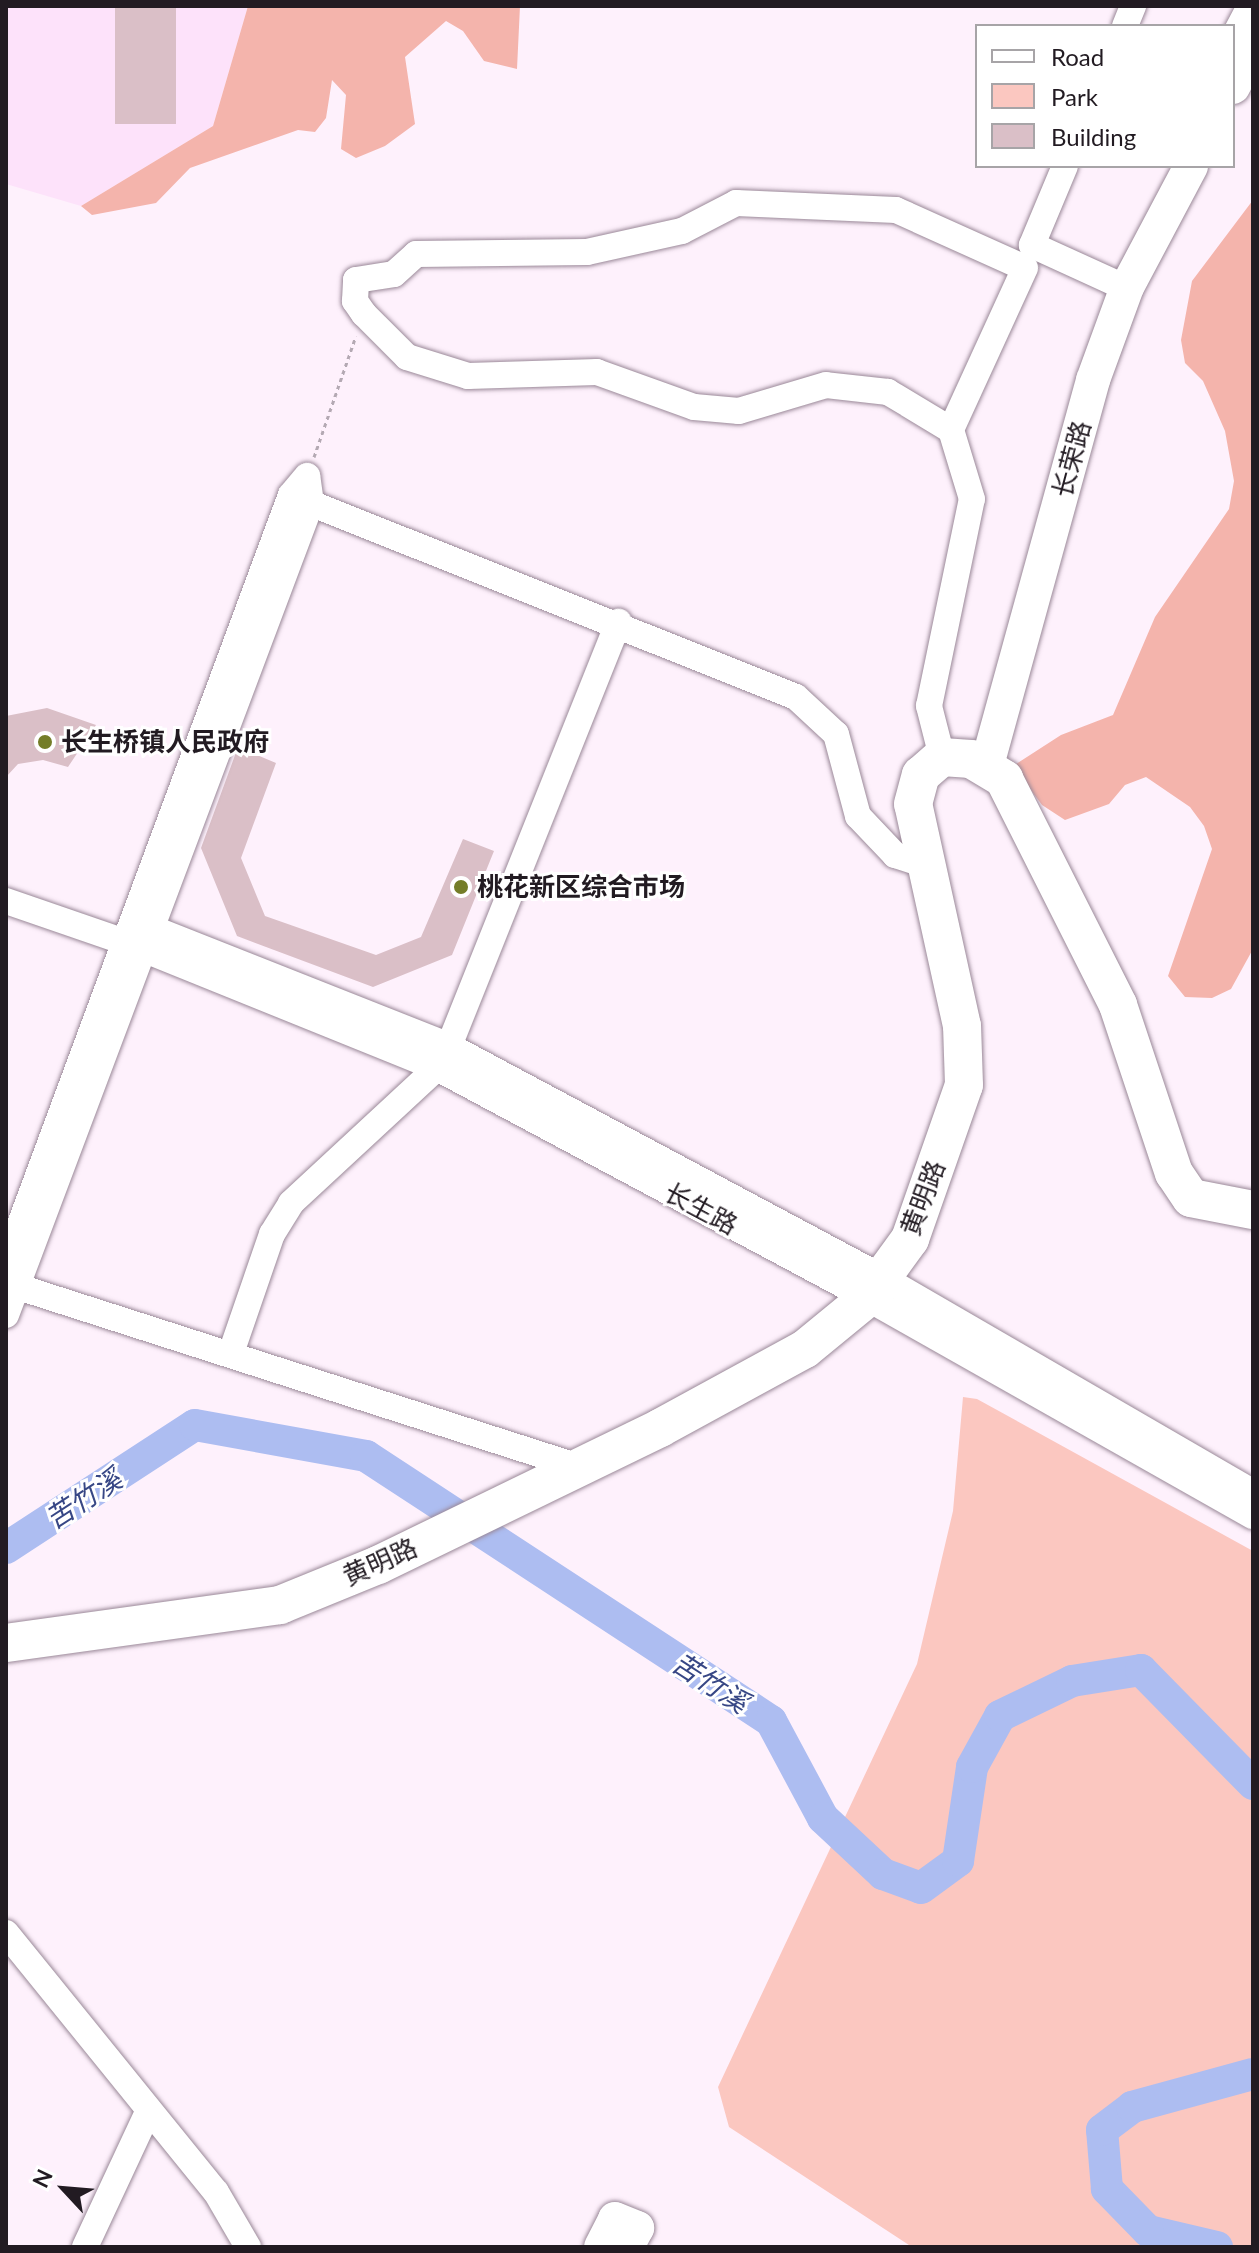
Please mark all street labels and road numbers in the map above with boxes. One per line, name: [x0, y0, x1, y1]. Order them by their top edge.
street label: 长荣路: [1047, 417, 1097, 501]
street label: 黄明路: [894, 1156, 952, 1240]
street label: 长生路: [659, 1177, 743, 1241]
street label: 黄明路: [338, 1532, 422, 1592]

